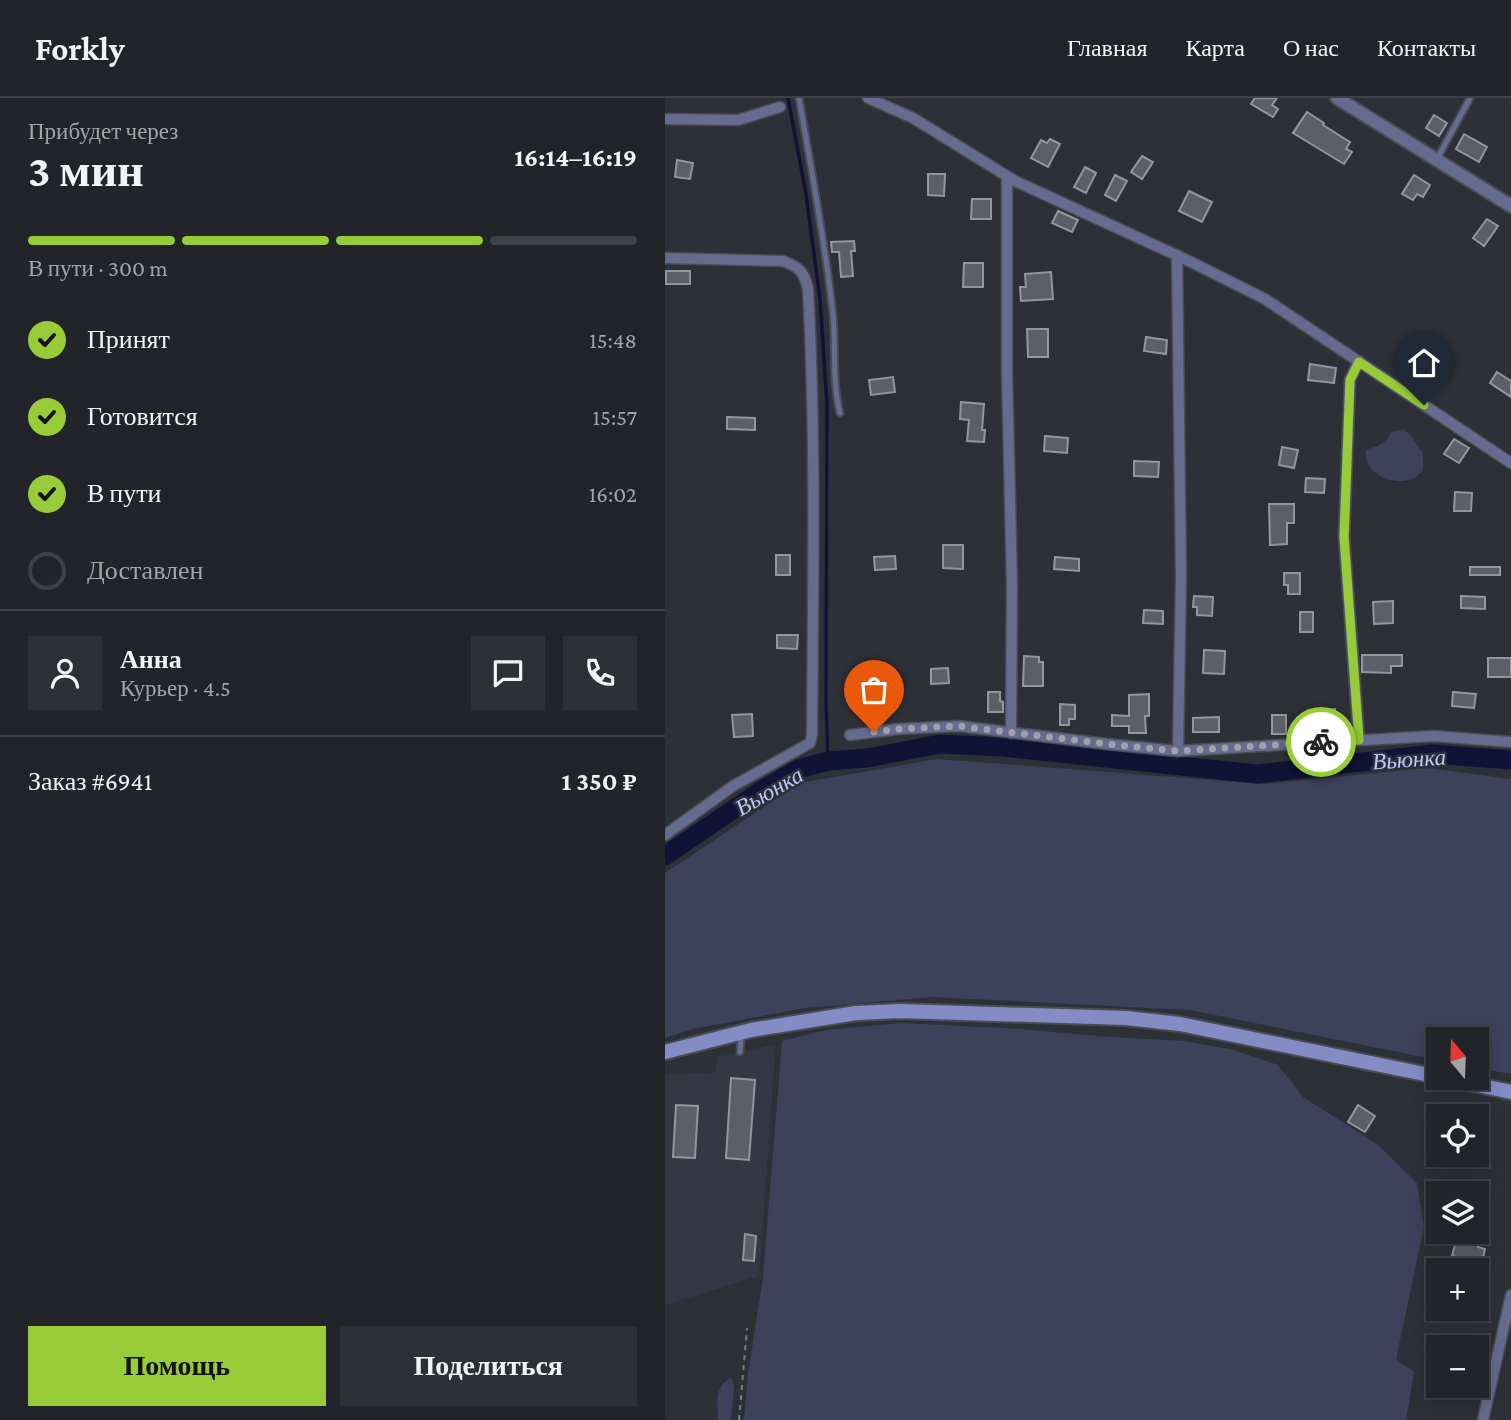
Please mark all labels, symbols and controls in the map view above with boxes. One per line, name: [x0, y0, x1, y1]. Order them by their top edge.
text: Forkly: [35, 30, 125, 67]
text: Главная: [1067, 34, 1148, 61]
text: Карта: [1186, 34, 1245, 61]
text: О нас: [1283, 34, 1339, 61]
text: Контакты: [1377, 34, 1476, 61]
text: Прибудет через: [28, 118, 178, 144]
text: 16:14–16:19: [514, 143, 637, 172]
text: 3 мин: [28, 145, 144, 196]
text: В пути · 300 m: [28, 255, 168, 281]
icon: check: [28, 321, 66, 359]
text: Принят: [87, 325, 170, 354]
text: 15:48: [589, 327, 637, 353]
pin: [1394, 333, 1454, 405]
icon: home: [1405, 344, 1443, 382]
icon: check: [28, 398, 66, 436]
text: Готовится: [87, 402, 198, 431]
text: 15:57: [592, 404, 637, 430]
icon: check: [28, 475, 66, 513]
text: В пути: [87, 479, 161, 508]
text: 16:02: [589, 481, 637, 507]
text: Доставлен: [87, 556, 204, 585]
button: person: [28, 636, 102, 710]
button: chat: [471, 636, 545, 710]
button: phone: [563, 636, 637, 710]
text: Анна: [120, 645, 182, 674]
pin: [844, 660, 904, 732]
icon: bag: [855, 671, 893, 709]
text: Курьер · 4.5: [120, 675, 231, 701]
courier: [1286, 707, 1356, 777]
icon: bike: [1302, 723, 1340, 761]
water label: Вьюнка: [1371, 743, 1447, 775]
water label: Вьюнка: [731, 761, 807, 821]
text: Заказ #6941: [28, 767, 152, 796]
text: 1 350 ₽: [562, 767, 637, 796]
north arrow: [1426, 1027, 1489, 1090]
map controls: [1426, 1027, 1489, 1398]
button: locate: [1426, 1104, 1489, 1167]
button: layers: [1426, 1181, 1489, 1244]
button: +: [1426, 1258, 1489, 1321]
button: Помощь: [28, 1326, 326, 1406]
button: Поделиться: [340, 1326, 637, 1406]
button: −: [1426, 1335, 1489, 1398]

